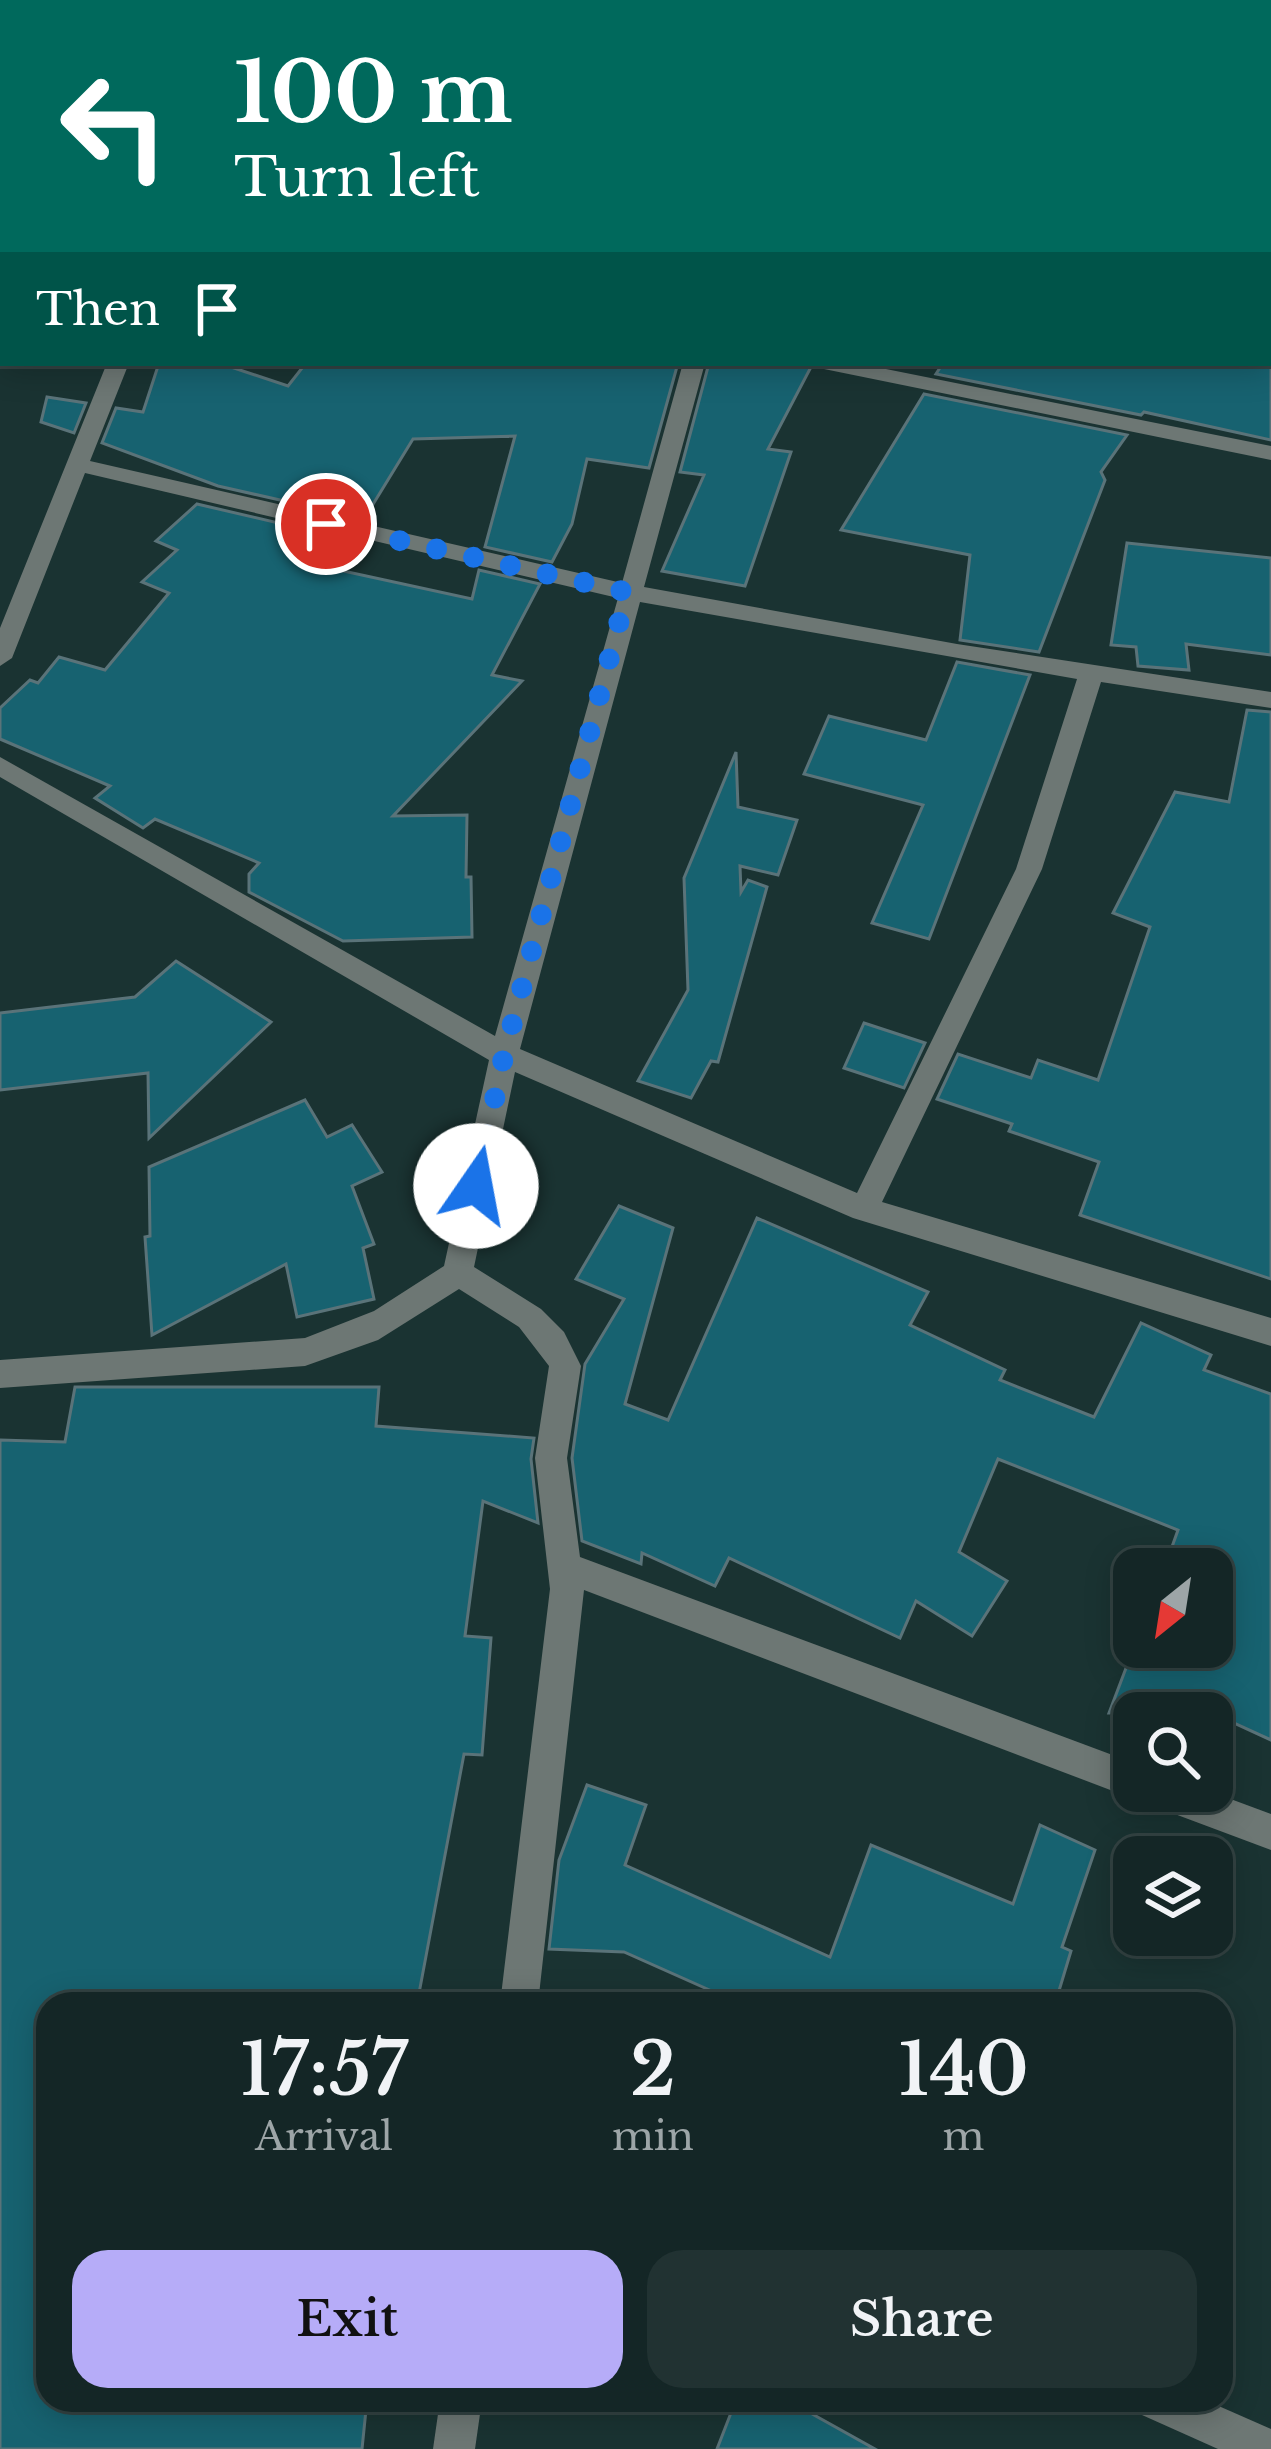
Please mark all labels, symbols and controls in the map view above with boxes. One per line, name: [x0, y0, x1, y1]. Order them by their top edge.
text: 100 m: [234, 41, 513, 145]
icon: left: [36, 48, 192, 204]
text: Turn left: [234, 144, 480, 211]
icon: arrive: [184, 276, 250, 342]
text: Then: [36, 281, 160, 337]
pin: [275, 473, 377, 575]
icon: arrive: [293, 491, 359, 557]
position arrow: [413, 1123, 539, 1249]
north arrow: [1113, 1548, 1233, 1668]
map controls: [1113, 1548, 1233, 1956]
button: search: [1113, 1692, 1233, 1812]
button: layers: [1113, 1836, 1233, 1956]
text: 17:57: [240, 2025, 408, 2114]
text: 2: [630, 2025, 676, 2114]
text: 140: [898, 2025, 1029, 2114]
text: Arrival: [255, 2112, 393, 2161]
text: min: [612, 2112, 694, 2161]
text: m: [943, 2112, 984, 2161]
button: Exit: [72, 2250, 623, 2388]
button: Share: [647, 2250, 1197, 2388]

